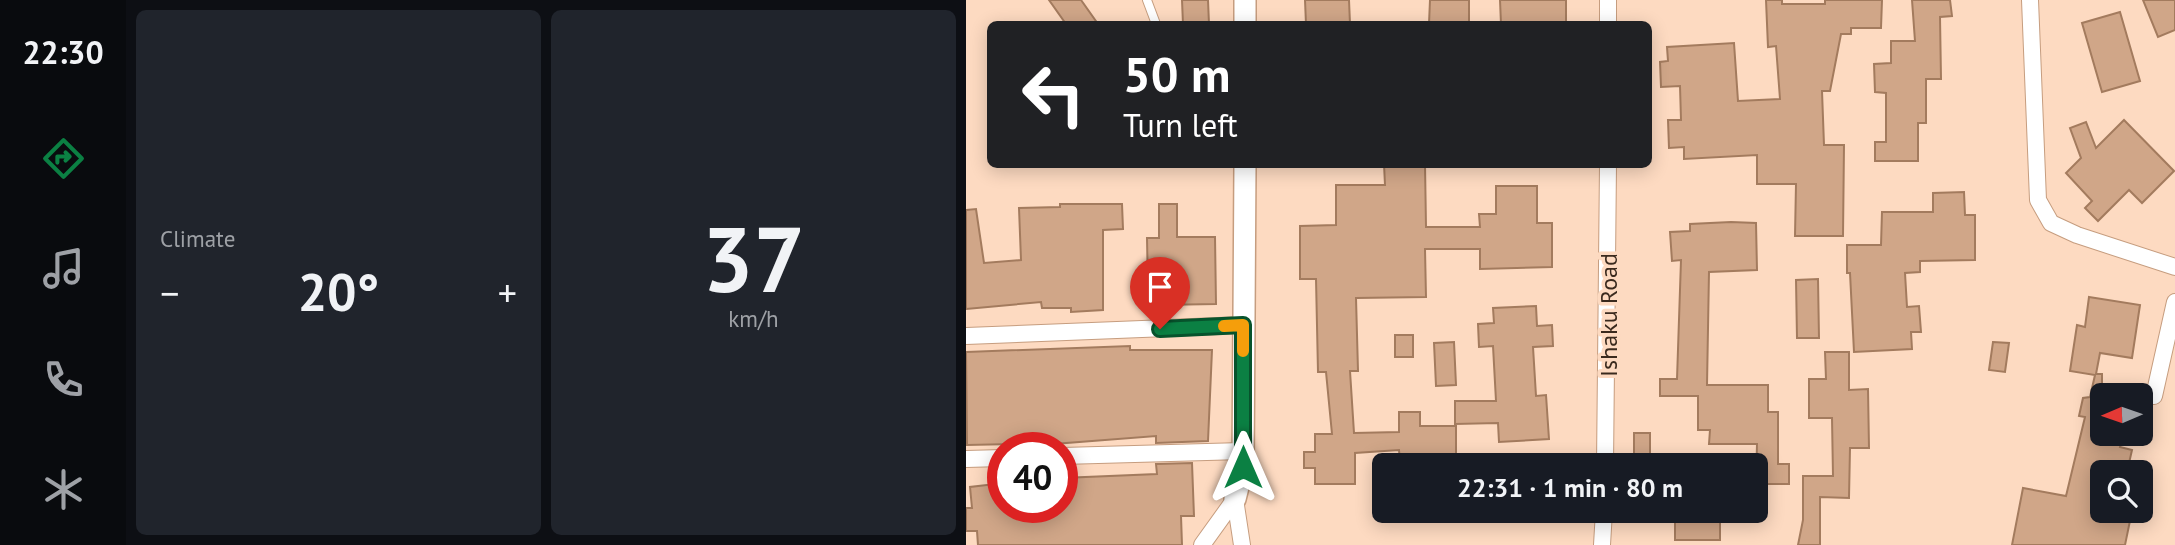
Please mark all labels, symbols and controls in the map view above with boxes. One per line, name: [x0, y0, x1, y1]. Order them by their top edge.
text: 22:30: [22, 31, 104, 73]
text: 50 m: [1123, 42, 1230, 106]
icon: left: [1008, 49, 1099, 140]
text: Turn left: [1123, 104, 1238, 146]
icon: directions: [39, 134, 88, 183]
text: 37: [702, 199, 805, 317]
text: Climate: [160, 224, 235, 253]
icon: music: [39, 244, 88, 293]
street label: Ishaku Road: [1593, 253, 1624, 377]
pin: [1130, 257, 1190, 329]
text: 20°: [298, 258, 379, 325]
text: −: [160, 268, 179, 317]
text: +: [498, 268, 517, 317]
icon: arrive: [1141, 268, 1179, 306]
text: km/h: [728, 304, 779, 333]
icon: phone: [39, 355, 88, 404]
north arrow: [2090, 383, 2152, 446]
map controls: [2090, 383, 2153, 523]
position arrow: [1206, 430, 1280, 504]
speed limit sign: 40: [987, 432, 1078, 523]
button: search: [2090, 460, 2153, 523]
icon: climate: [39, 465, 88, 514]
text: 22:31 · 1 min · 80 m: [1457, 471, 1683, 504]

